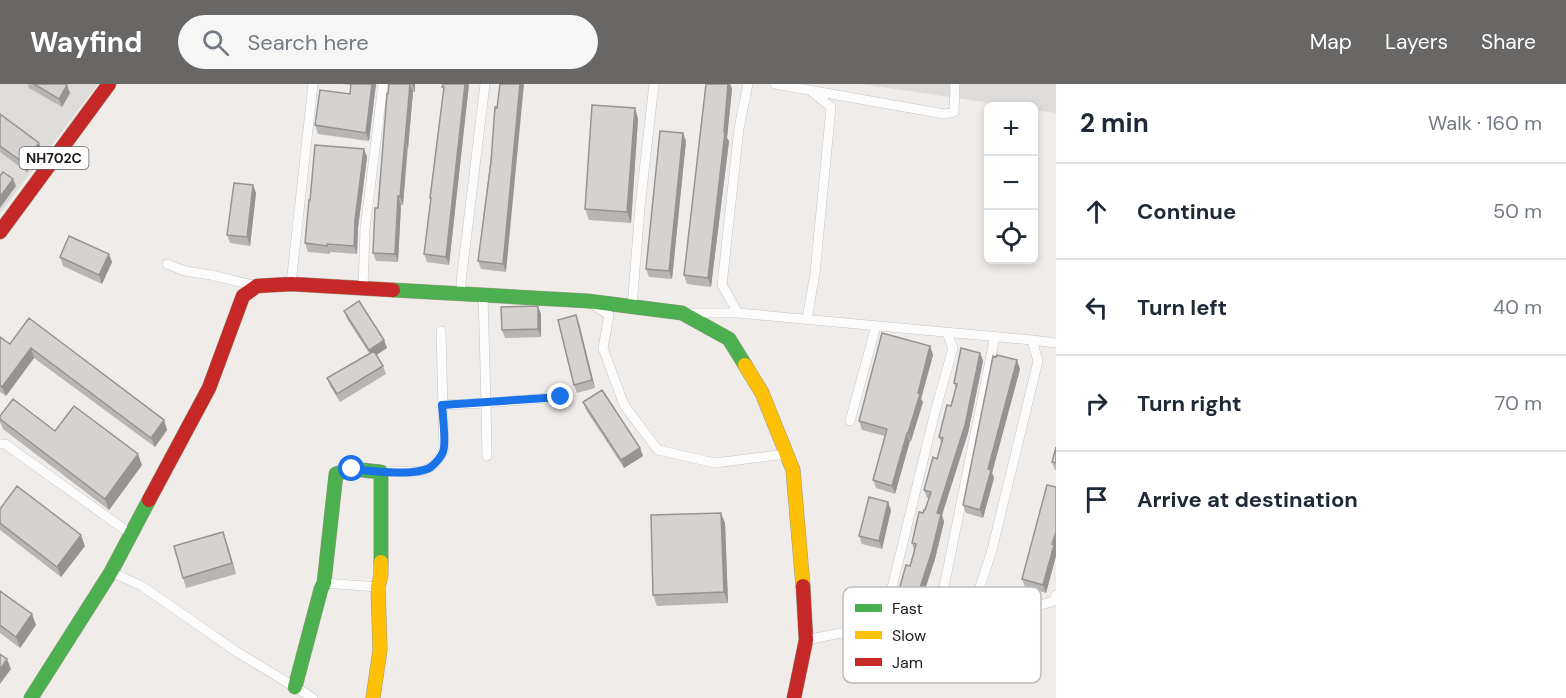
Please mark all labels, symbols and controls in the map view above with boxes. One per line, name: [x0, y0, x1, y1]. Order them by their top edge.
search box: [178, 15, 598, 69]
text: Wayfind: [30, 24, 142, 61]
icon: search: [199, 26, 232, 59]
text: Search here: [247, 28, 369, 57]
text: Map: [1310, 28, 1352, 56]
text: Layers: [1385, 28, 1448, 56]
text: Share: [1481, 28, 1536, 56]
map controls: [984, 102, 1038, 264]
button: +: [984, 102, 1038, 156]
text: 2 min: [1080, 106, 1149, 140]
text: Walk · 160 m: [1428, 110, 1542, 136]
road number: NH702C: [20, 147, 88, 169]
button: −: [984, 156, 1038, 210]
icon: ahead: [1080, 195, 1113, 228]
text: Continue: [1137, 197, 1236, 226]
text: 50 m: [1493, 198, 1542, 224]
button: locate: [984, 210, 1038, 264]
icon: left: [1080, 291, 1113, 324]
text: Turn left: [1137, 293, 1227, 322]
text: 40 m: [1493, 294, 1542, 320]
route end: [547, 383, 573, 409]
icon: right: [1080, 387, 1113, 420]
text: Turn right: [1137, 389, 1242, 418]
text: 70 m: [1495, 390, 1542, 416]
route start: [338, 455, 364, 481]
icon: arrive: [1080, 483, 1113, 516]
text: Arrive at destination: [1137, 485, 1358, 514]
legend: [843, 587, 1041, 683]
text: Fast: [892, 598, 923, 619]
text: Slow: [892, 625, 926, 646]
text: Jam: [892, 652, 923, 673]

